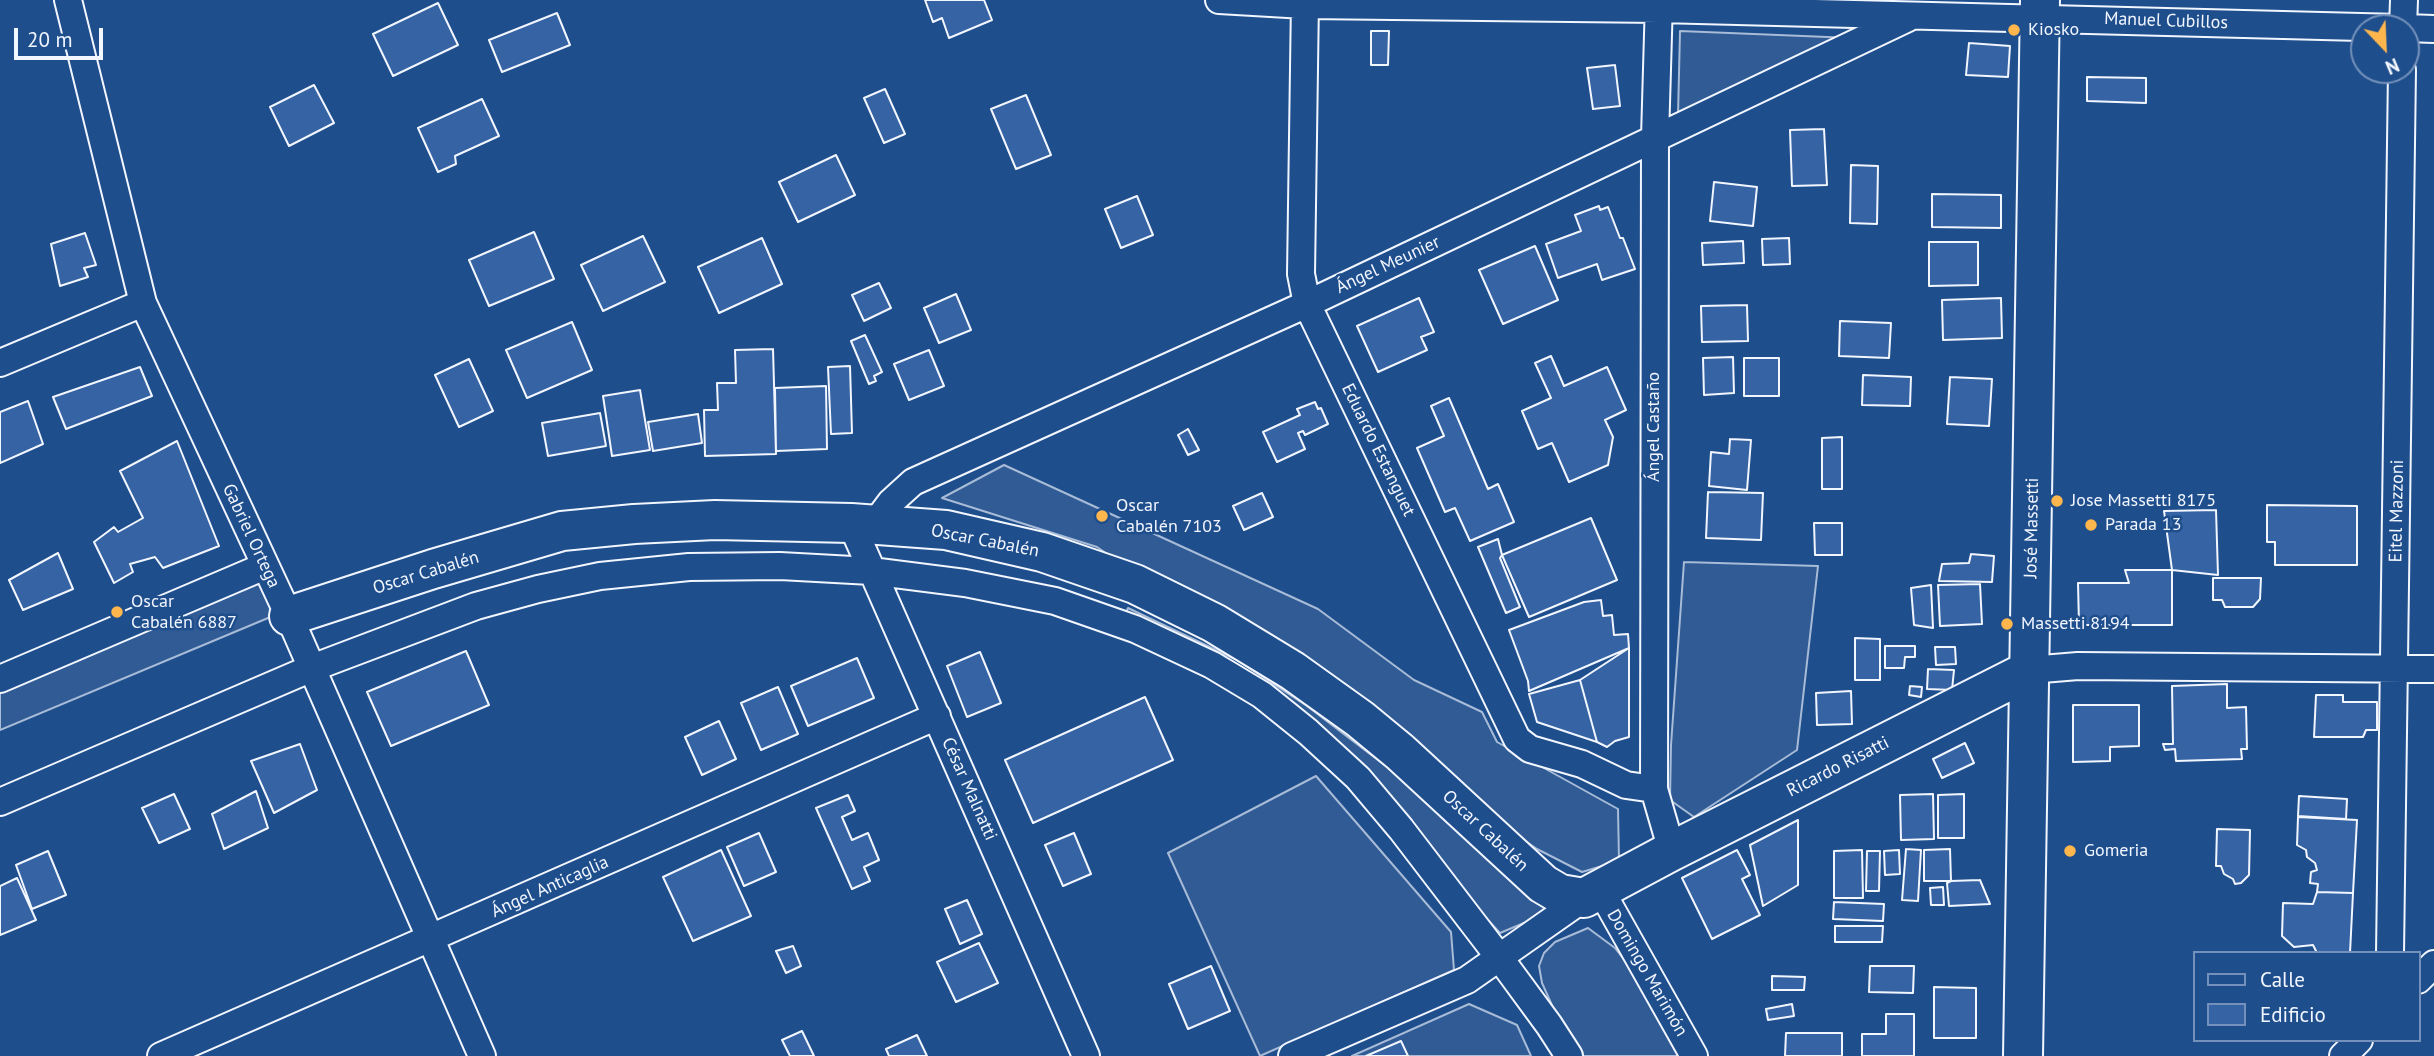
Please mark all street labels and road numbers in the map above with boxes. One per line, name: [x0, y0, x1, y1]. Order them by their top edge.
street label: Manuel Cubillos: [2104, 8, 2228, 34]
street label: Ángel Meunier: [1333, 231, 1443, 299]
street label: Ángel Castaño: [1643, 372, 1665, 482]
street label: Eduardo Estanguet: [1337, 380, 1419, 520]
street label: Eitel Mazzoni: [2385, 459, 2409, 563]
street label: José Massetti: [2020, 477, 2044, 579]
street label: Gabriel Ortega: [217, 481, 285, 591]
street label: Oscar Cabalén: [929, 520, 1041, 562]
street label: Oscar Cabalén: [370, 547, 482, 599]
street label: Ricardo Risatti: [1783, 732, 1893, 802]
street label: César Malnatti: [937, 734, 1001, 844]
street label: Oscar Cabalén: [1438, 786, 1532, 876]
street label: Ángel Anticaglia: [488, 851, 612, 923]
street label: Domingo Marimón: [1602, 906, 1692, 1040]

